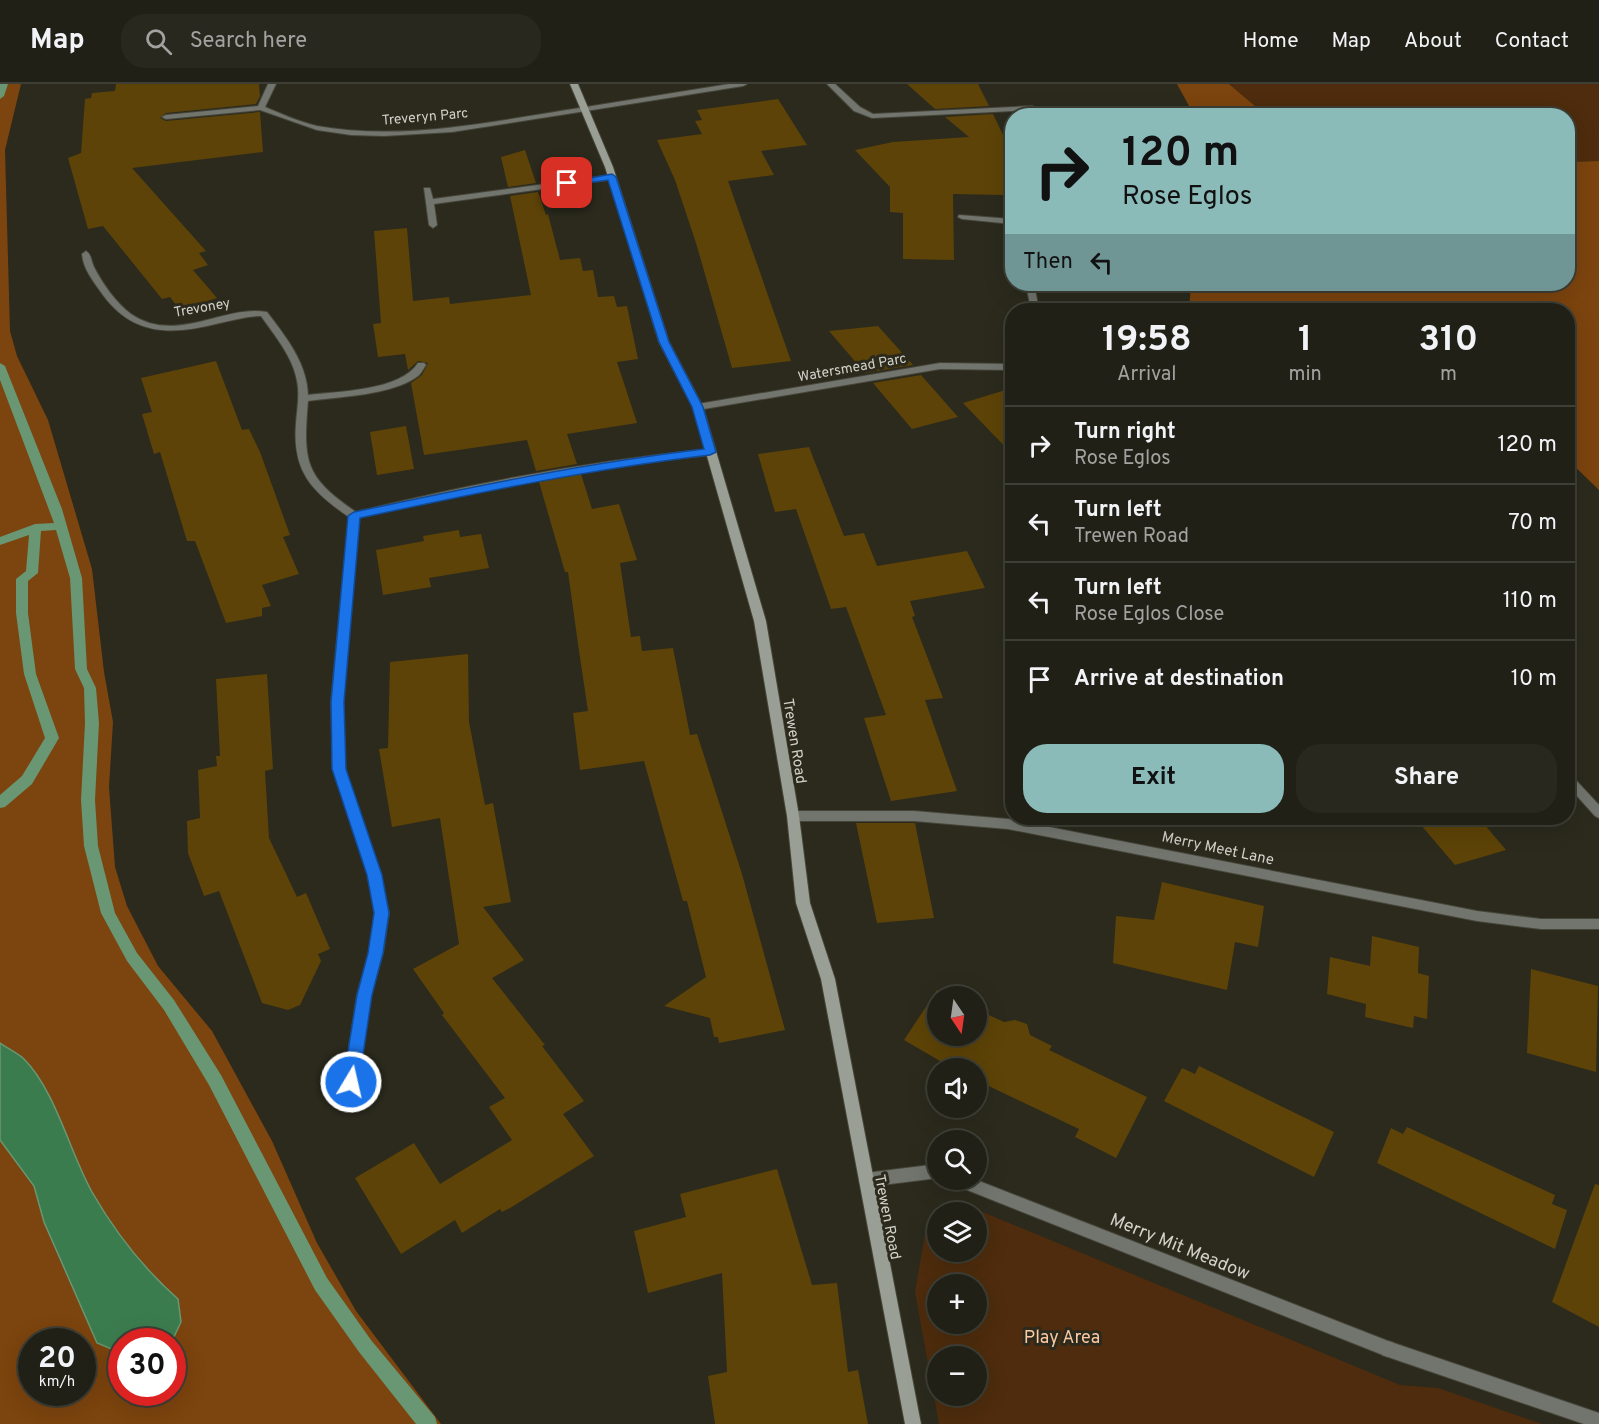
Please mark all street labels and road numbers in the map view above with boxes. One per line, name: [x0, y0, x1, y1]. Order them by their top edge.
street label: Treveryn Parc: [381, 105, 469, 130]
street label: Trevoney: [173, 295, 232, 322]
street label: Watersmead Parc: [797, 351, 908, 386]
street label: Trewen Road: [777, 697, 810, 785]
street label: Merry Meet Lane: [1160, 828, 1276, 871]
street label: Trewen Road: [869, 1173, 904, 1261]
street label: Merry Mit Meadow: [1106, 1209, 1253, 1286]

